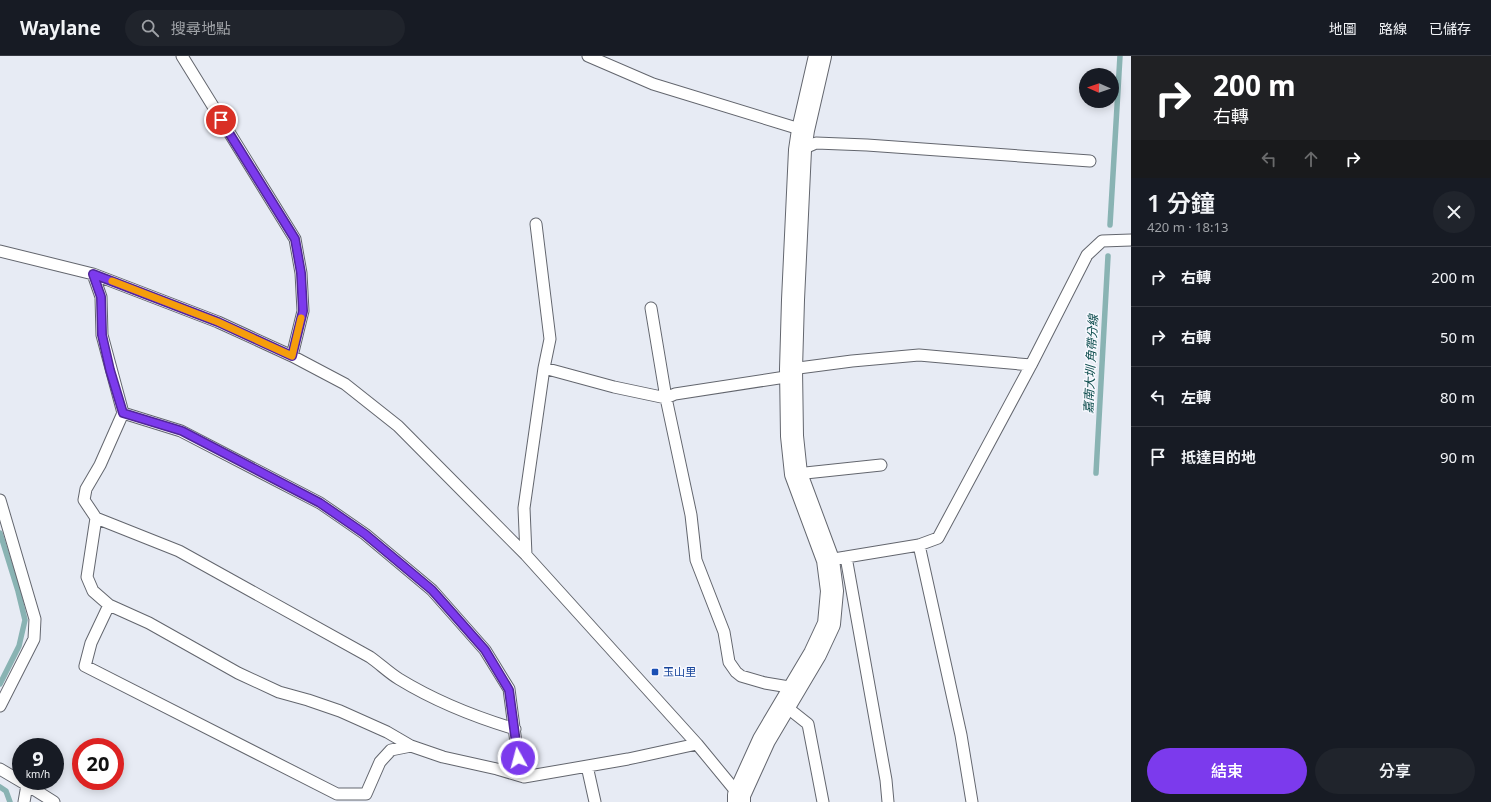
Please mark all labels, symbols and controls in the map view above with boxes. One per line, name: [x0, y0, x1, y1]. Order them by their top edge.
search box: [125, 10, 405, 46]
text: Waylane: [20, 15, 101, 41]
icon: search: [139, 17, 161, 39]
text: 搜尋地點: [171, 18, 231, 38]
text: 地圖: [1329, 19, 1357, 38]
text: 路線: [1379, 19, 1407, 38]
text: 已儲存: [1429, 19, 1471, 38]
text: 200 m: [1213, 66, 1296, 104]
north arrow: [1079, 68, 1119, 108]
map controls: [1079, 68, 1119, 108]
icon: right: [1147, 72, 1199, 124]
pin: [204, 103, 238, 137]
text: 右轉: [1213, 104, 1249, 128]
icon: arrive: [210, 109, 232, 131]
icon: left: [1258, 148, 1280, 170]
icon: ahead: [1300, 148, 1322, 170]
icon: right: [1342, 148, 1364, 170]
text: 1 分鐘: [1147, 186, 1215, 219]
button: close: [1433, 191, 1475, 233]
text: 420 m · 18:13: [1147, 218, 1228, 236]
icon: right: [1147, 266, 1169, 288]
text: 右轉: [1181, 267, 1211, 287]
text: 200 m: [1431, 267, 1475, 287]
water label: 嘉南大圳 角帶分線: [1079, 312, 1102, 414]
icon: right: [1147, 326, 1169, 348]
text: 右轉: [1181, 327, 1211, 347]
text: 50 m: [1440, 327, 1475, 347]
icon: left: [1147, 386, 1169, 408]
text: 左轉: [1181, 387, 1211, 407]
text: 80 m: [1440, 387, 1475, 407]
icon: arrive: [1147, 446, 1169, 468]
text: 抵達目的地: [1181, 447, 1256, 467]
text: 90 m: [1440, 447, 1475, 467]
place label: 玉山里: [663, 664, 696, 679]
marker: 玉山里: [650, 667, 660, 677]
position arrow: [497, 737, 539, 779]
speed limit sign: 20: [72, 738, 124, 790]
text: 9: [32, 745, 44, 772]
button: 結束: [1147, 748, 1307, 794]
button: 分享: [1315, 748, 1475, 794]
text: km/h: [26, 767, 50, 781]

